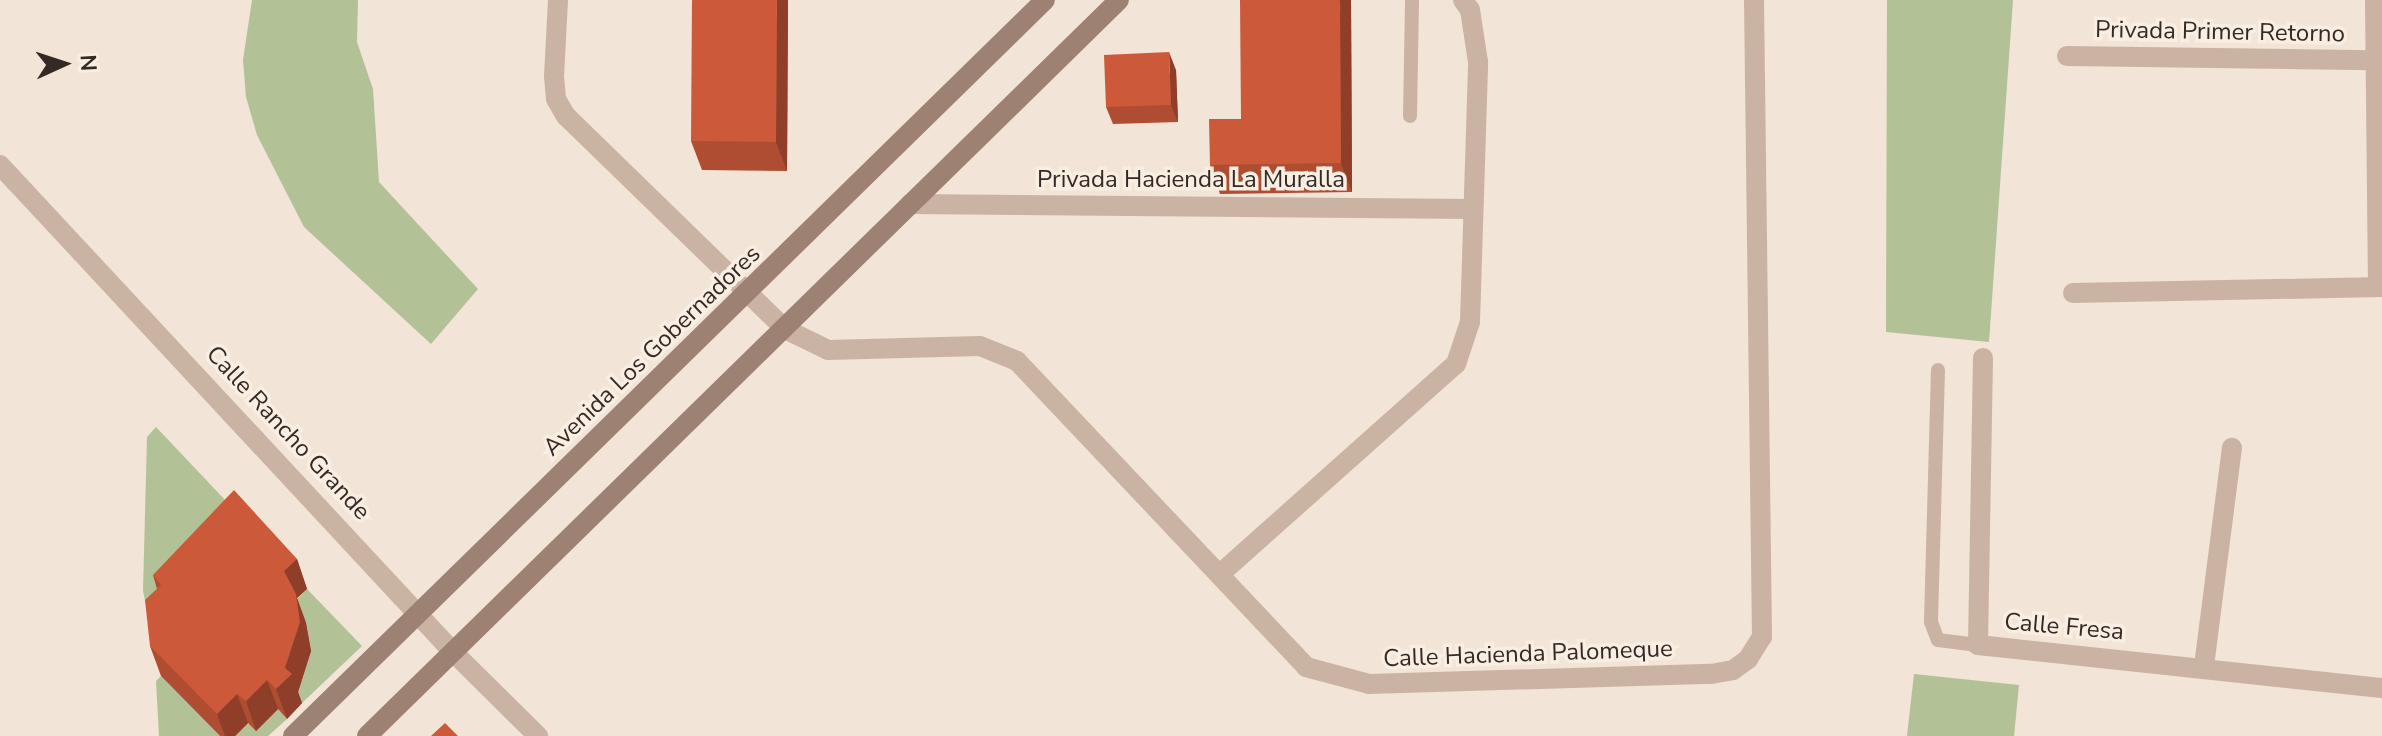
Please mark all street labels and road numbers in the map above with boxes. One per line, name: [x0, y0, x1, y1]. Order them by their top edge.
street label: Privada Primer Retorno: [2095, 15, 2345, 49]
street label: Privada Hacienda La Muralla: [1037, 166, 1345, 194]
street label: Avenida Los Gobernadores: [538, 240, 766, 462]
street label: Calle Rancho Grande: [200, 340, 376, 526]
street label: Calle Fresa: [2003, 607, 2125, 647]
street label: Calle Hacienda Palomeque: [1383, 635, 1673, 673]

